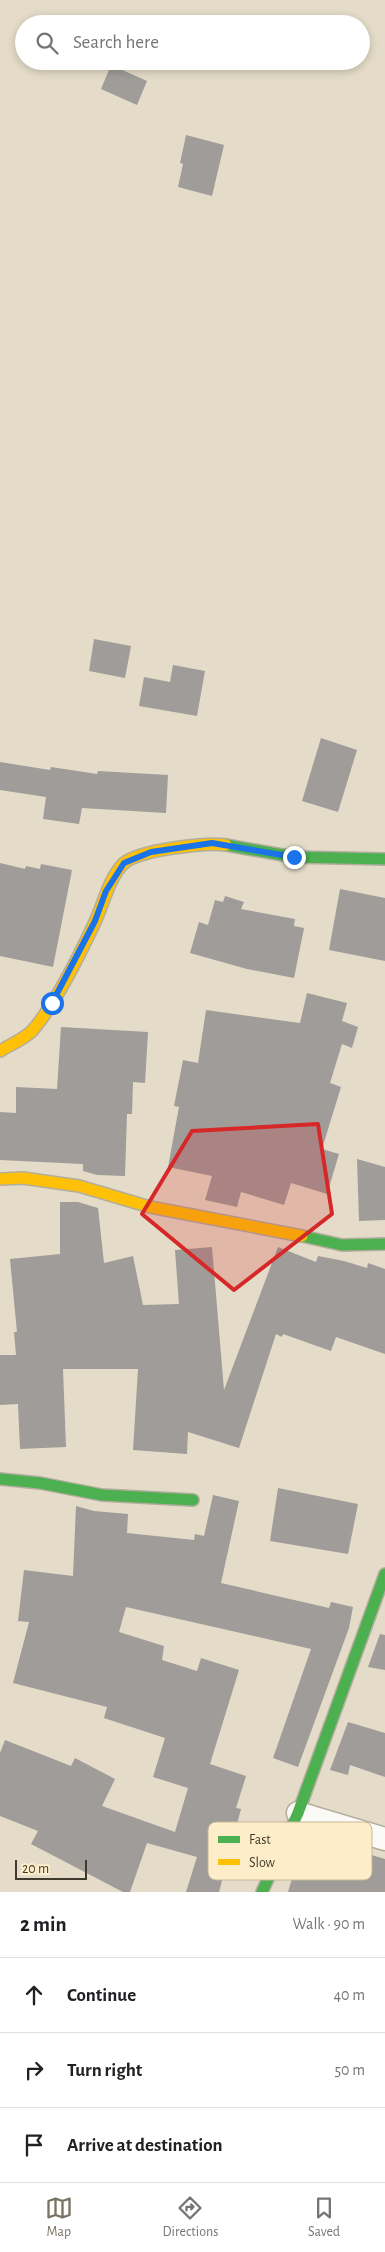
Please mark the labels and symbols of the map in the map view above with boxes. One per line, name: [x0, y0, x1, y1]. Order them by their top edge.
route end: [283, 846, 306, 869]
route start: [41, 992, 64, 1015]
legend: [208, 1822, 372, 1880]
text: Fast: [249, 1833, 271, 1847]
text: Slow: [249, 1856, 276, 1870]
scale bar: [15, 1857, 88, 1880]

